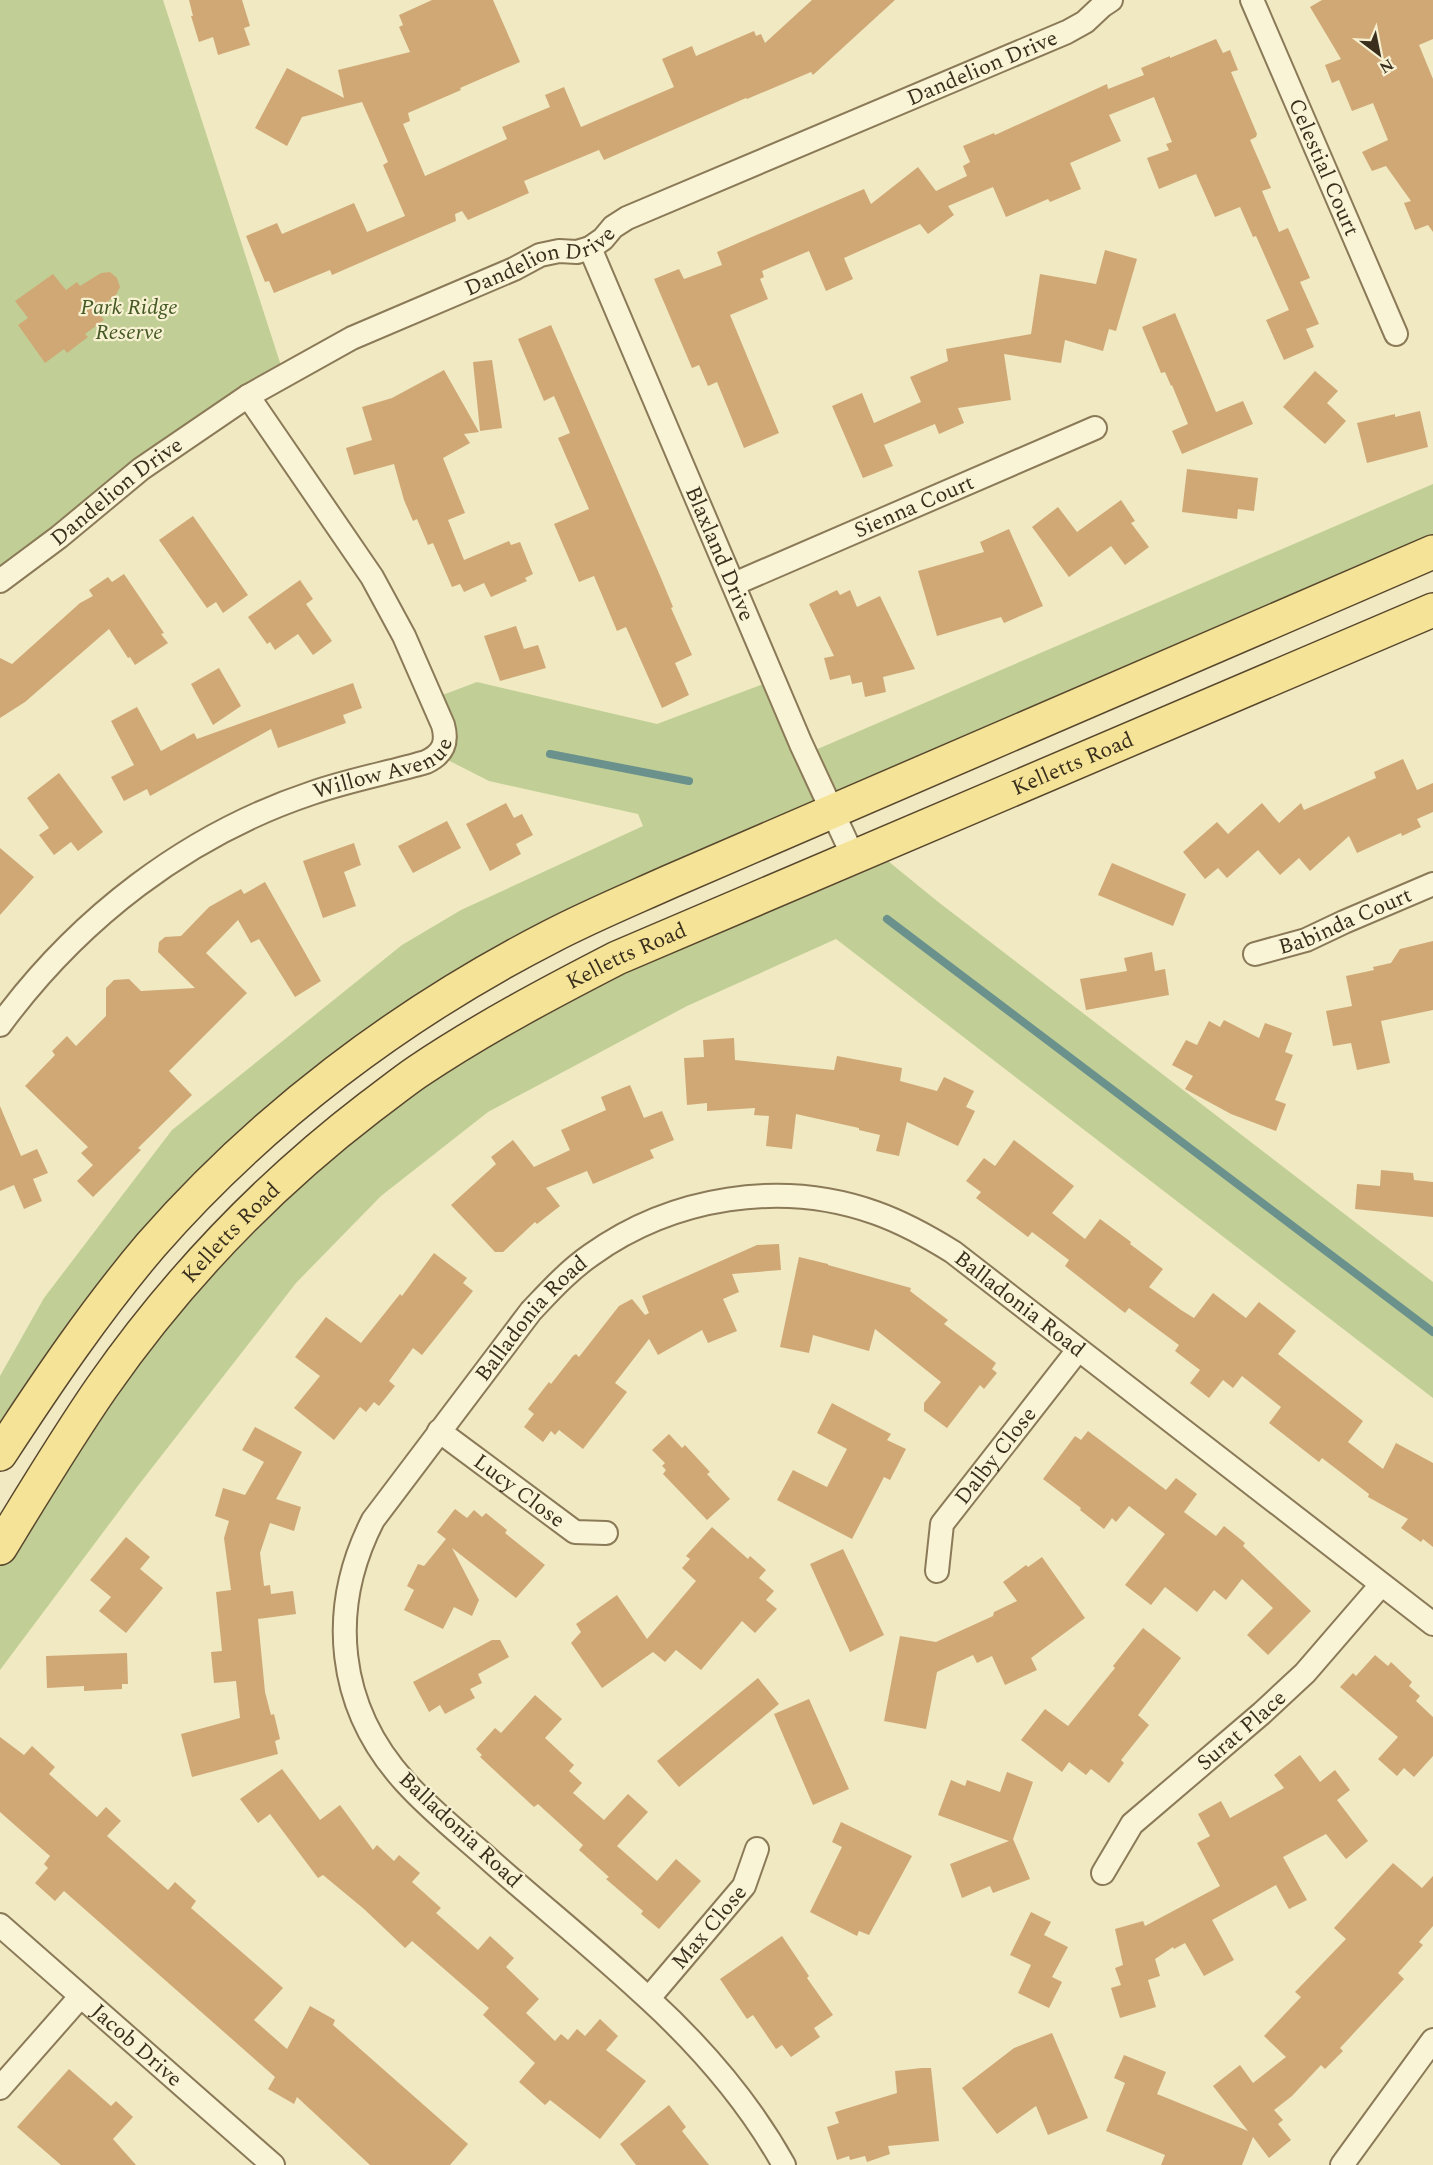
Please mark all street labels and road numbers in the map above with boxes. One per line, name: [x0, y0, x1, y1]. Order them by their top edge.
street label: Dandelion Drive: [901, 21, 1063, 114]
street label: Celestial Court: [1280, 93, 1368, 241]
street label: Dandelion Drive: [459, 219, 624, 305]
street label: Dandelion Drive: [43, 429, 189, 554]
street label: Sienna Court: [849, 466, 979, 547]
street label: Blaxland Drive: [677, 481, 763, 626]
street label: Kelletts Road: [1006, 723, 1139, 804]
street label: Willow Avenue: [309, 734, 461, 808]
street label: Babinda Court: [1274, 878, 1417, 963]
street label: Kelletts Road: [560, 914, 692, 998]
street label: Kelletts Road: [174, 1174, 288, 1291]
street label: Balladonia Road: [947, 1242, 1093, 1365]
street label: Balladonia Road: [467, 1247, 594, 1389]
street label: Dalby Close: [946, 1399, 1044, 1512]
street label: Lucy Close: [466, 1445, 572, 1536]
street label: Surat Place: [1189, 1682, 1294, 1779]
street label: Balladonia Road: [391, 1764, 529, 1896]
street label: Max Close: [663, 1877, 755, 1977]
street label: Jacob Drive: [83, 1996, 190, 2095]

